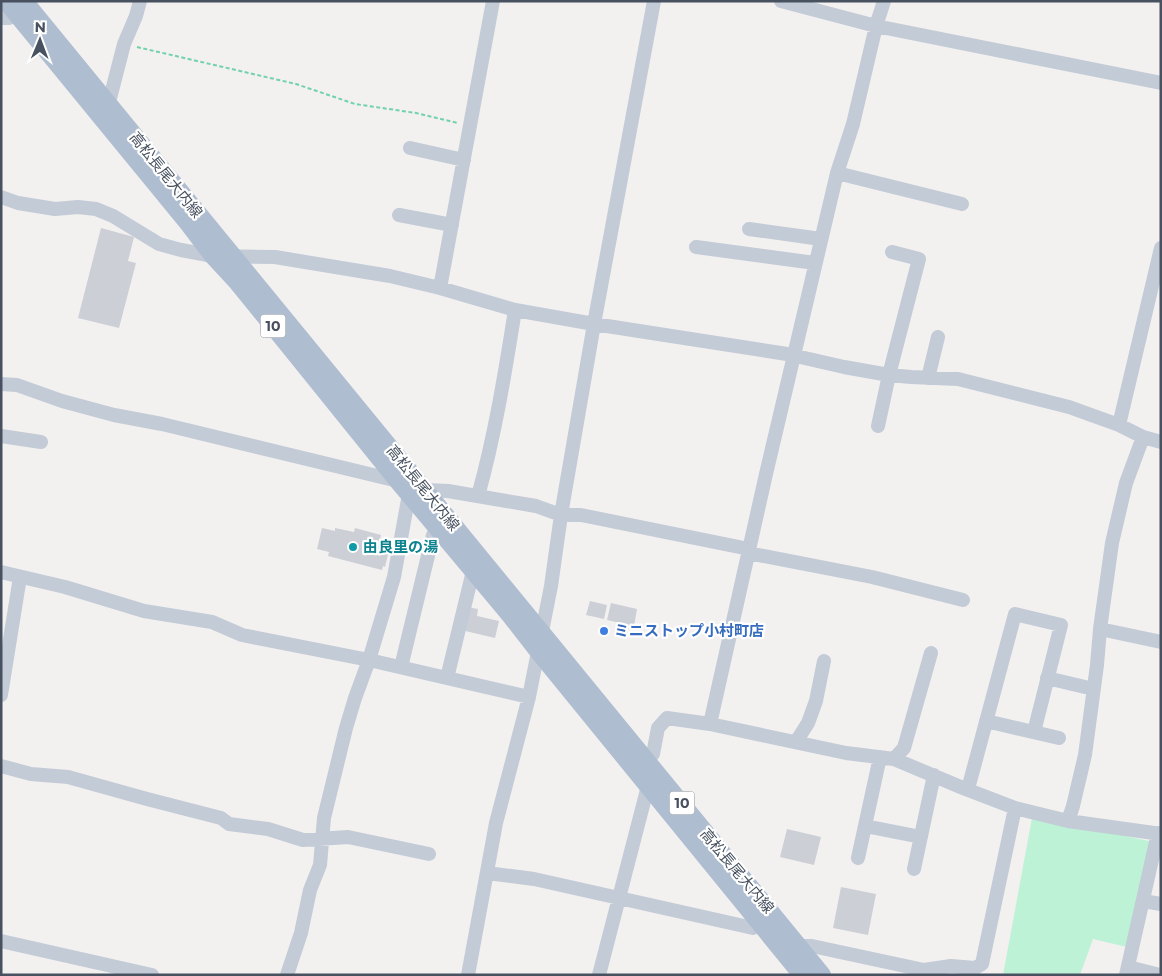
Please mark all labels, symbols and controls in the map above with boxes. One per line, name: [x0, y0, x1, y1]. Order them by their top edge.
north arrow: [15, 15, 65, 65]
text: N: [34, 18, 46, 36]
street label: 高松長尾大内線: [126, 128, 207, 221]
road number: 10: [260, 314, 286, 338]
street label: 高松長尾大内線: [383, 441, 464, 534]
place label: 由良里の湯: [363, 537, 438, 556]
marker: 由良里の湯: [347, 541, 359, 553]
place label: ミニストップ小村町店: [614, 621, 764, 640]
marker: ミニストップ小村町店: [598, 625, 610, 637]
road number: 10: [670, 791, 694, 814]
street label: 高松長尾大内線: [696, 824, 778, 917]

